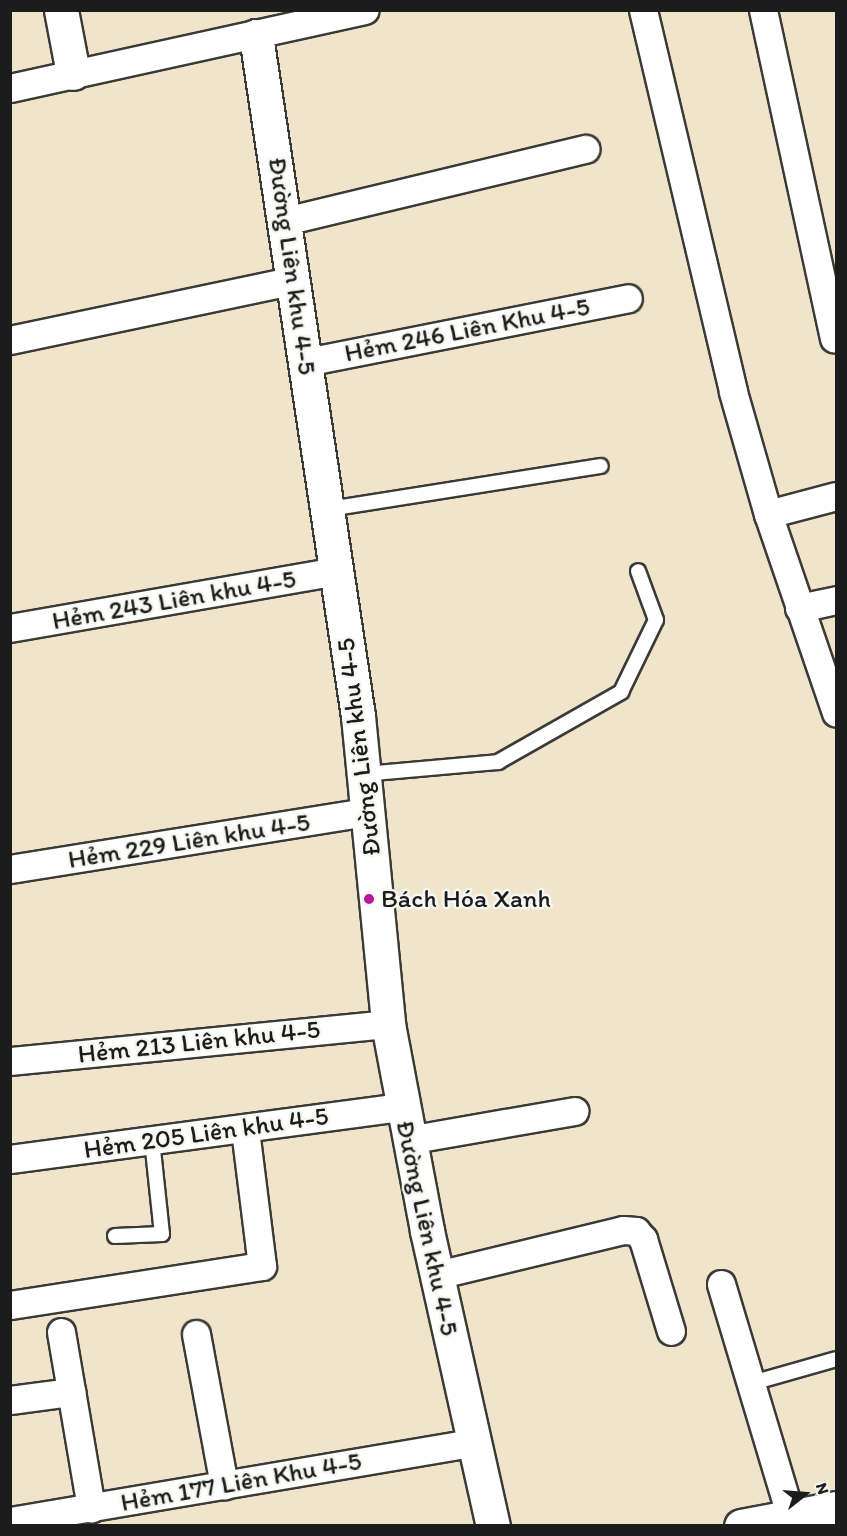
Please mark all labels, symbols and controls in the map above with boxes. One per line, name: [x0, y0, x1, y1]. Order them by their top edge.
street label: Đường Liên khu 4-5: [261, 155, 323, 377]
street label: Hẻm 246 Liên Khu 4-5: [341, 291, 593, 369]
street label: Hẻm 243 Liên khu 4-5: [50, 563, 298, 637]
street label: Đường Liên khu 4-5: [330, 636, 388, 858]
street label: Hẻm 229 Liên khu 4-5: [66, 806, 312, 876]
place label: Bách Hóa Xanh: [381, 883, 552, 915]
marker: Bách Hóa Xanh: [362, 892, 376, 906]
street label: Hẻm 213 Liên khu 4-5: [76, 1014, 322, 1070]
street label: Hẻm 205 Liên khu 4-5: [82, 1100, 330, 1166]
street label: Đường Liên khu 4-5: [389, 1117, 465, 1339]
street label: Hẻm 177 Liên Khu 4-5: [118, 1445, 364, 1519]
north arrow: [775, 1464, 835, 1524]
text: N: [812, 1481, 833, 1497]

